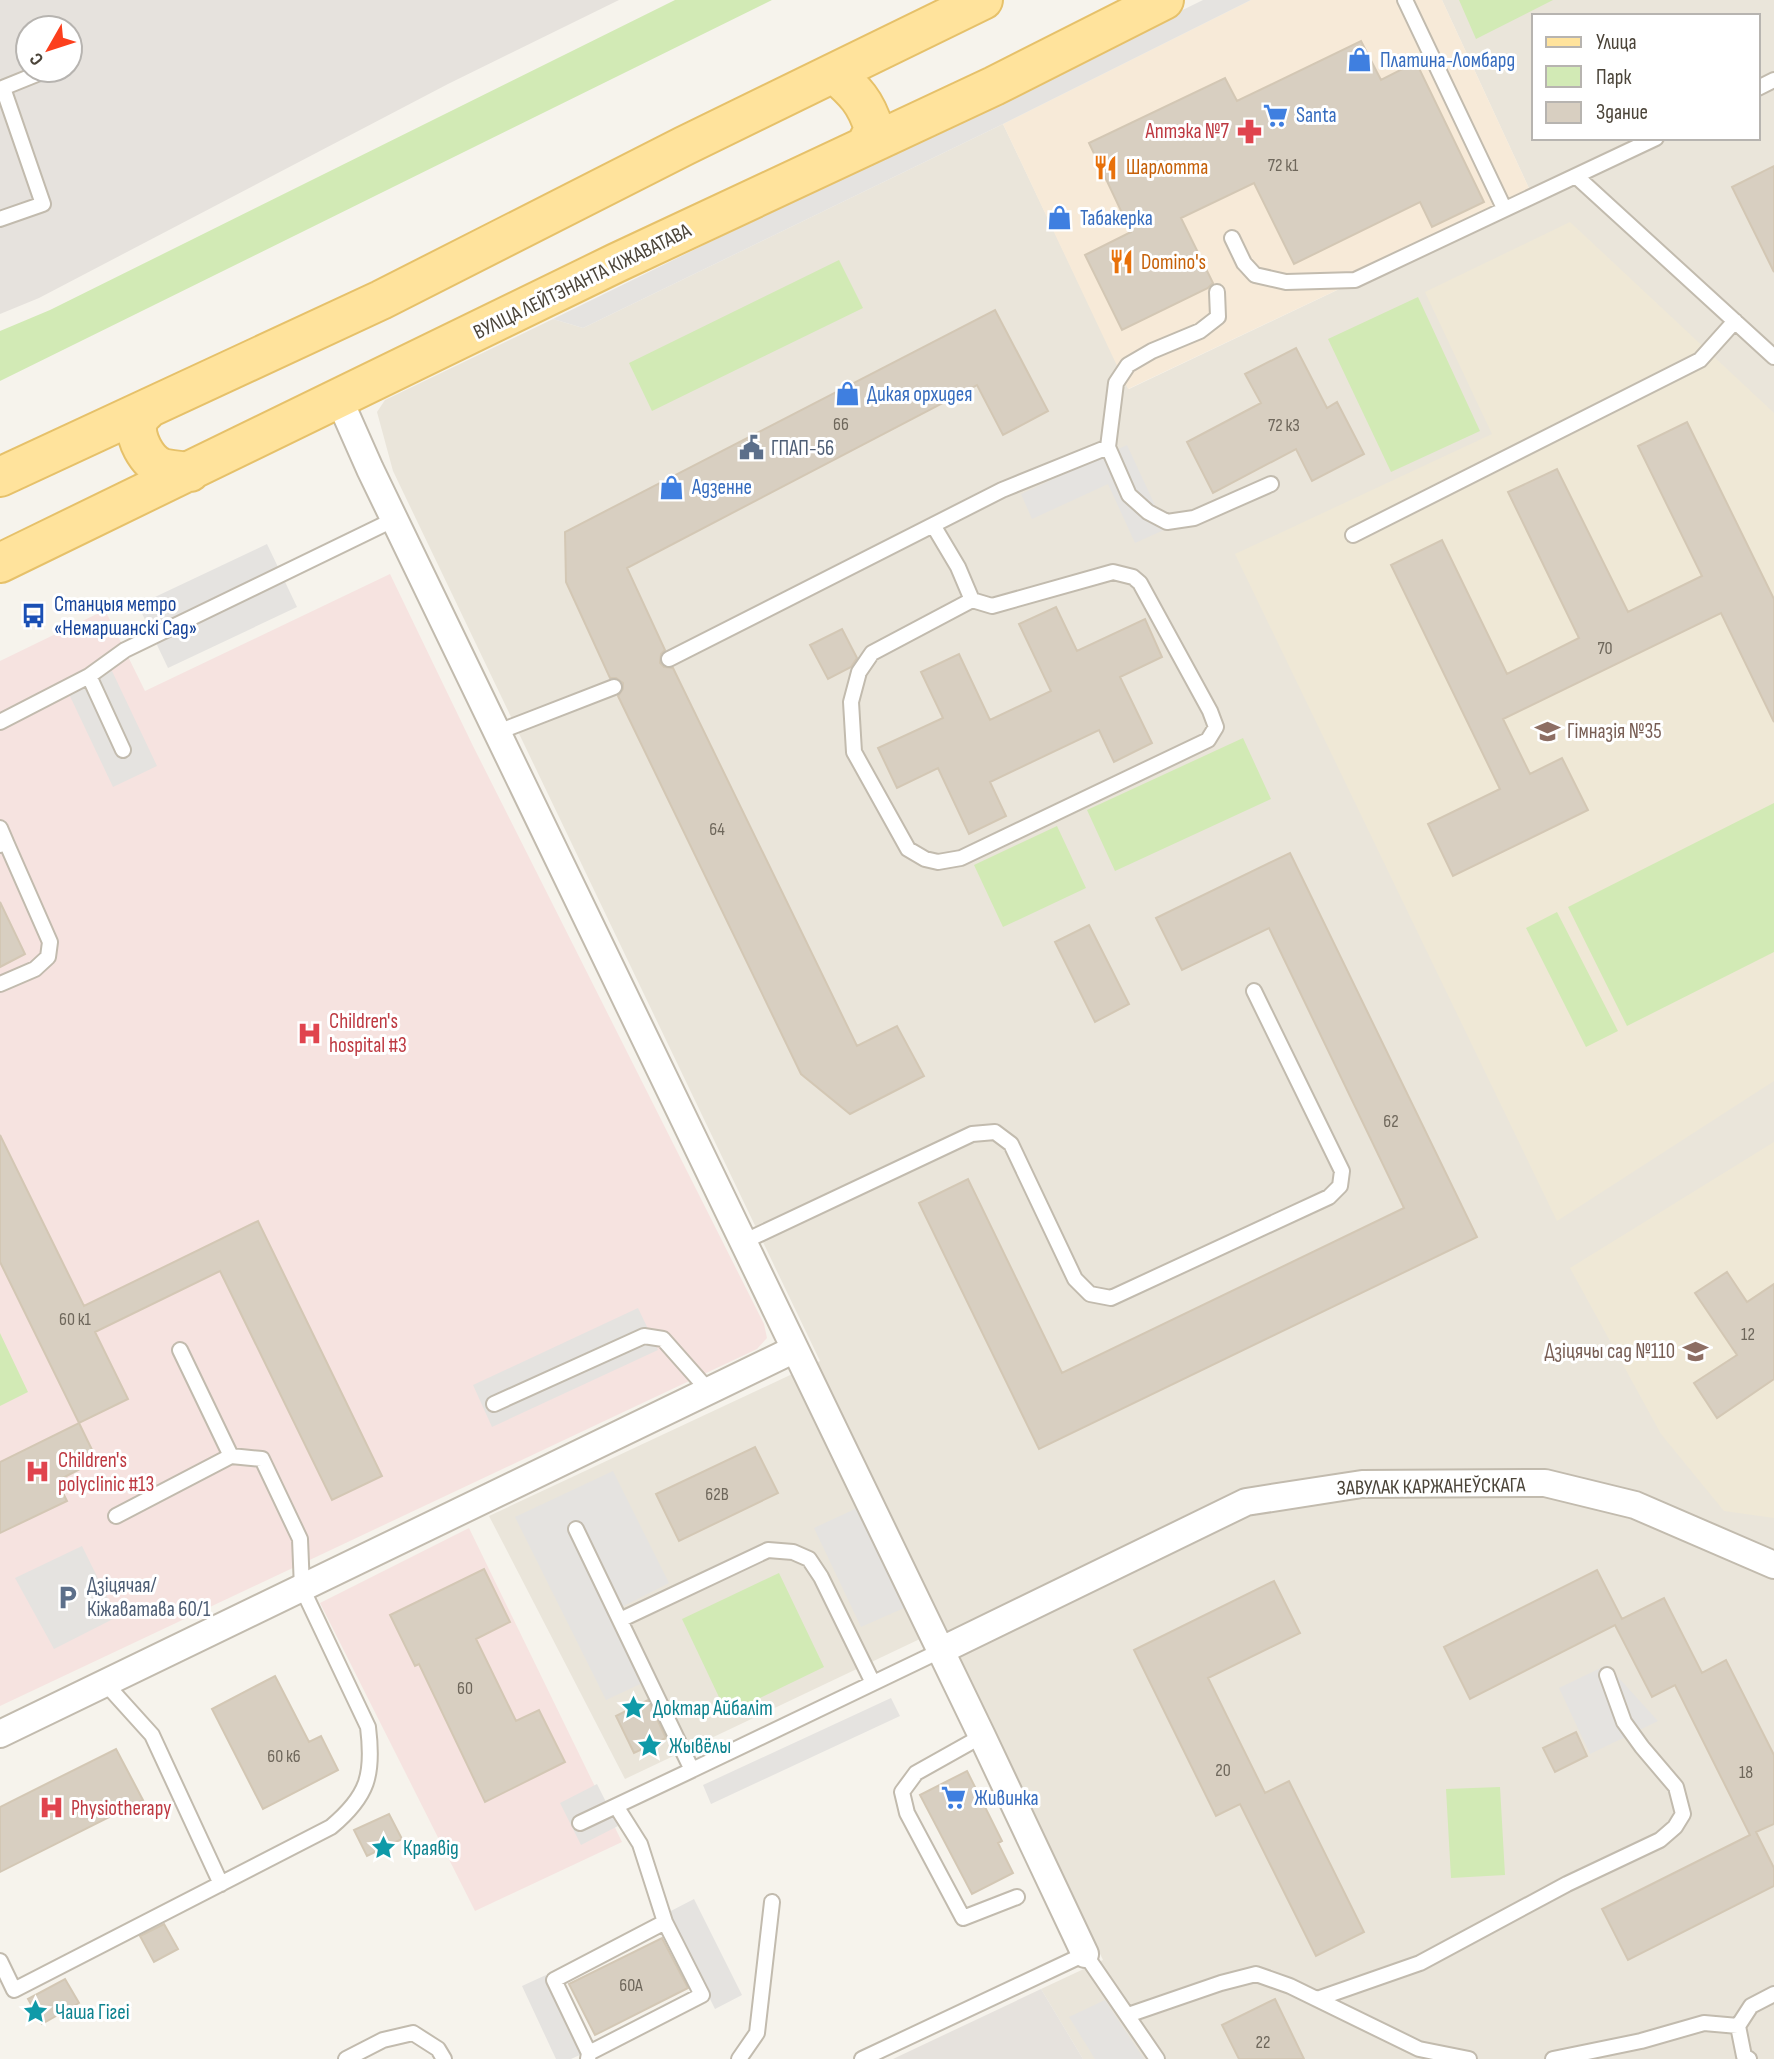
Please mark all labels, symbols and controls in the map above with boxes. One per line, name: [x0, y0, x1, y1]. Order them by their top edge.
north arrow: [14, 14, 84, 84]
legend: [1532, 14, 1760, 140]
text: Улица: [1596, 30, 1637, 55]
shop icon: Платина-Ломбард: [1346, 46, 1374, 74]
text: С: [25, 48, 49, 70]
place label: Платина-Ломбард: [1380, 48, 1515, 73]
text: Парк: [1596, 65, 1631, 90]
text: Здание: [1596, 100, 1648, 125]
supermarket icon: Santa: [1262, 101, 1290, 129]
place label: Santa: [1296, 103, 1337, 128]
pharmacy icon: Аптэка №7: [1235, 117, 1263, 145]
place label: Аптэка №7: [1144, 119, 1230, 144]
restaurant icon: Шарлотта: [1092, 153, 1120, 181]
place label: Шарлотта: [1126, 155, 1208, 180]
house number: 72 к1: [1268, 155, 1299, 176]
shop icon: Табакерка: [1046, 204, 1074, 232]
place label: Табакерка: [1080, 206, 1153, 231]
street label: ВУЛІЦА ЛЕЙТЭНАНТА КІЖАВАТАВА: [469, 217, 696, 345]
restaurant icon: Domino's: [1107, 248, 1135, 276]
place label: Domino's: [1141, 250, 1206, 275]
shop icon: Дикая орхидея: [833, 380, 861, 408]
place label: Дикая орхидея: [867, 382, 972, 407]
house number: 66: [833, 414, 849, 435]
house number: 72 к3: [1268, 415, 1300, 436]
public building icon: ГПАП-56: [737, 434, 765, 462]
place label: ГПАП-56: [771, 436, 834, 461]
shop icon: Адзенне: [658, 473, 686, 501]
place label: Адзенне: [691, 475, 752, 500]
place label: Станцыя метро «Немаршанскі Сад»: [54, 592, 197, 641]
bus stop icon: Станцыя метро «Немаршанскі Сад»: [20, 602, 48, 630]
house number: 70: [1597, 638, 1613, 659]
school or university icon: Гімназія №35: [1533, 717, 1561, 745]
place label: Гімназія №35: [1567, 719, 1662, 744]
house number: 64: [709, 819, 725, 840]
place label: Children's hospital #3: [329, 1009, 407, 1058]
hospital icon: Children's hospital #3: [295, 1019, 323, 1047]
house number: 62: [1383, 1111, 1399, 1132]
house number: 60 к1: [59, 1309, 92, 1330]
house number: 12: [1741, 1324, 1755, 1345]
school or university icon: Дзіцячы сад №110: [1681, 1337, 1709, 1365]
place label: Дзіцячы сад №110: [1544, 1339, 1675, 1364]
place label: Children's polyclinic #13: [58, 1448, 154, 1497]
hospital icon: Children's polyclinic #13: [24, 1458, 52, 1486]
street label: ЗАВУЛАК КАРЖАНЕЎСКАГА: [1336, 1472, 1527, 1501]
house number: 62В: [705, 1484, 729, 1505]
place label: Дзіцячая/ Кіжаватава 60/1: [87, 1573, 211, 1622]
parking icon: Дзіцячая/ Кіжаватава 60/1: [53, 1583, 81, 1611]
house number: 60: [457, 1678, 473, 1699]
place icon: Доктар Айбаліт: [619, 1694, 647, 1722]
place label: Доктар Айбаліт: [653, 1696, 773, 1721]
place icon: Жывёлы: [635, 1732, 663, 1760]
place label: Жывёлы: [669, 1734, 731, 1759]
house number: 60 к6: [267, 1746, 301, 1767]
house number: 20: [1215, 1760, 1231, 1781]
house number: 18: [1739, 1762, 1753, 1783]
supermarket icon: Живинка: [940, 1784, 968, 1812]
place label: Живинка: [974, 1786, 1039, 1811]
hospital icon: Physiotherapy: [37, 1794, 65, 1822]
place label: Physiotherapy: [71, 1796, 171, 1821]
place icon: Краявід: [369, 1834, 397, 1862]
place label: Краявід: [403, 1836, 459, 1861]
house number: 60А: [619, 1975, 643, 1996]
place icon: Чаша Гігеі: [21, 1998, 49, 2026]
place label: Чаша Гігеі: [55, 2000, 130, 2025]
house number: 22: [1256, 2032, 1270, 2053]

